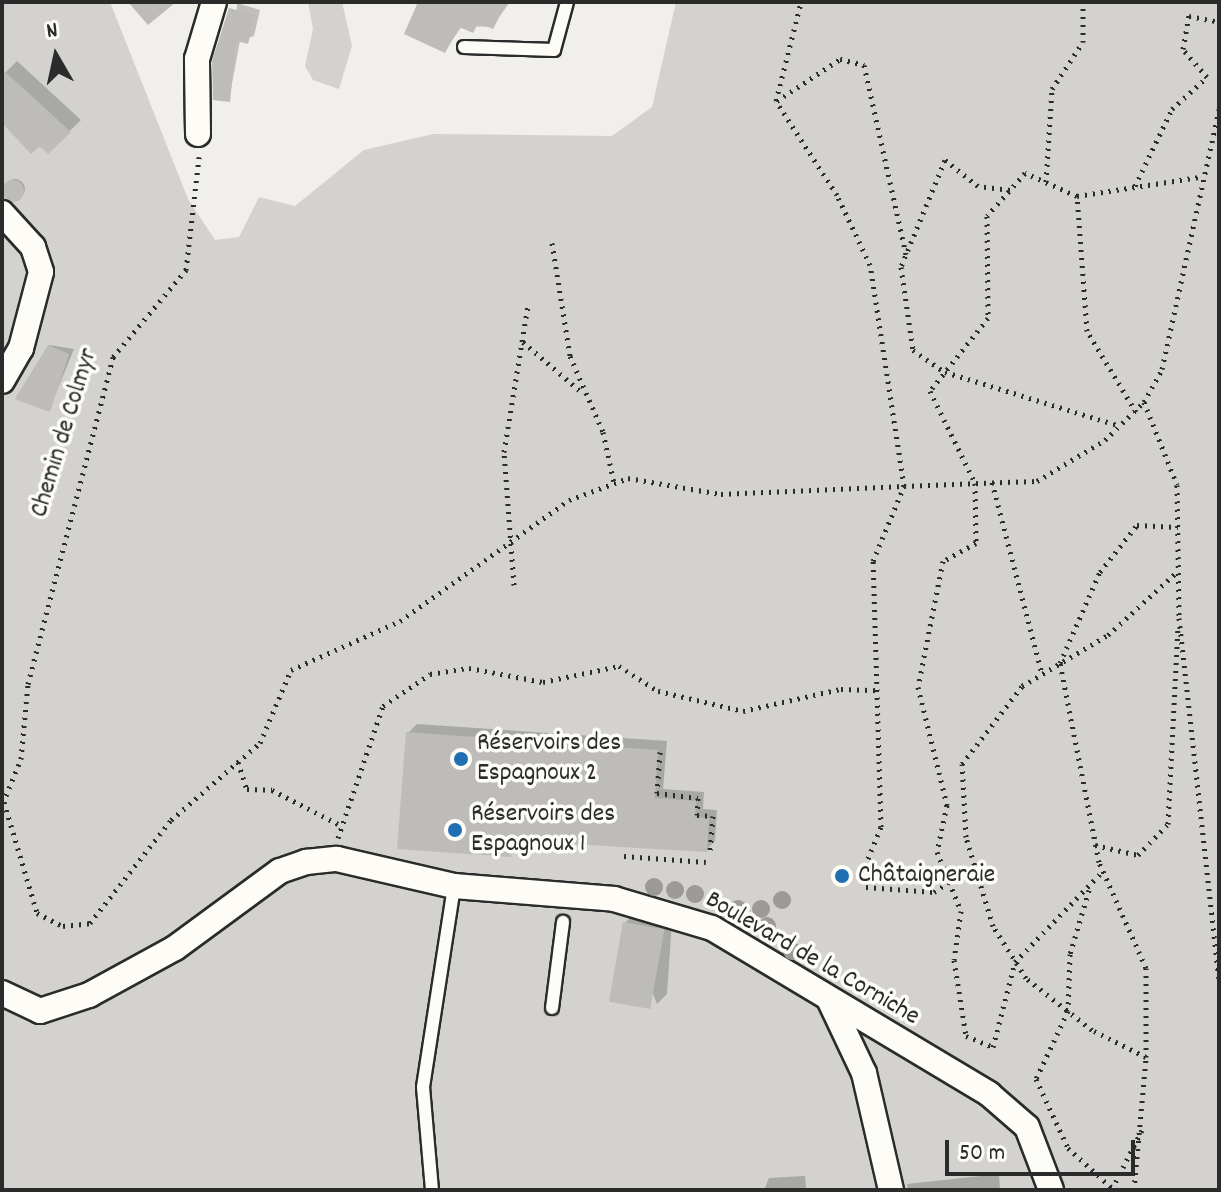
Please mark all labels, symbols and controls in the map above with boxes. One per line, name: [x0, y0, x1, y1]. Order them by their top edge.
north arrow: [16, 16, 96, 96]
text: N: [44, 16, 60, 48]
street label: Chemin de Colmyr: [24, 345, 106, 521]
place label: Réservoirs des Espagnoux 2: [477, 728, 621, 790]
marker: Réservoirs des Espagnoux 2: [452, 750, 470, 768]
place label: Réservoirs des Espagnoux 1: [471, 799, 615, 860]
marker: Réservoirs des Espagnoux 1: [446, 821, 464, 839]
place label: Châtaigneraie: [858, 860, 995, 892]
marker: Châtaigneraie: [833, 867, 851, 885]
street label: Boulevard de la Corniche: [699, 885, 925, 1033]
scale bar: [949, 1124, 1139, 1174]
text: 50 m: [959, 1137, 1005, 1171]

